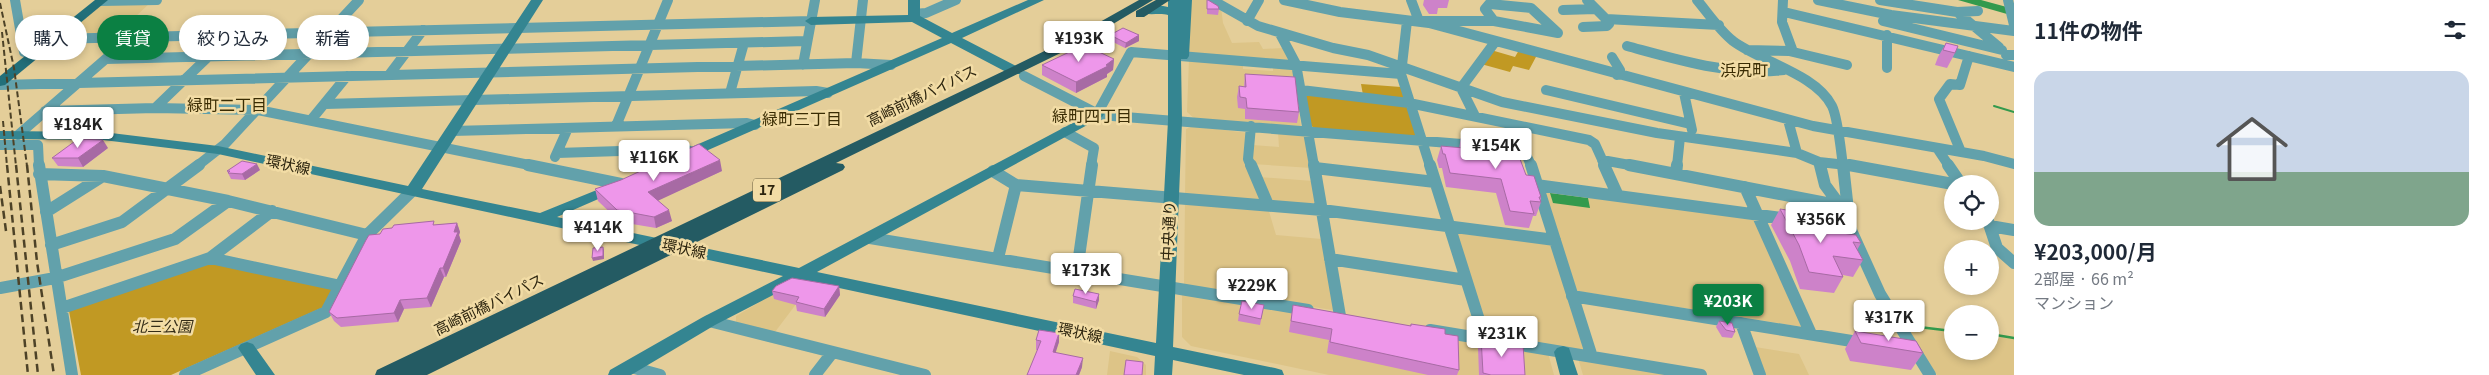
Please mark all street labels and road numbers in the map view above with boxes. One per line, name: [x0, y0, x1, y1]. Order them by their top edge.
street label: 高崎前橋バイパス: [863, 59, 980, 130]
street label: 環状線: [264, 149, 313, 178]
road number: 17: [753, 178, 781, 202]
street label: 中央通り: [1155, 200, 1180, 261]
street label: 環状線: [660, 233, 709, 262]
street label: 高崎前橋バイパス: [430, 268, 547, 339]
street label: 環状線: [1056, 317, 1105, 346]

